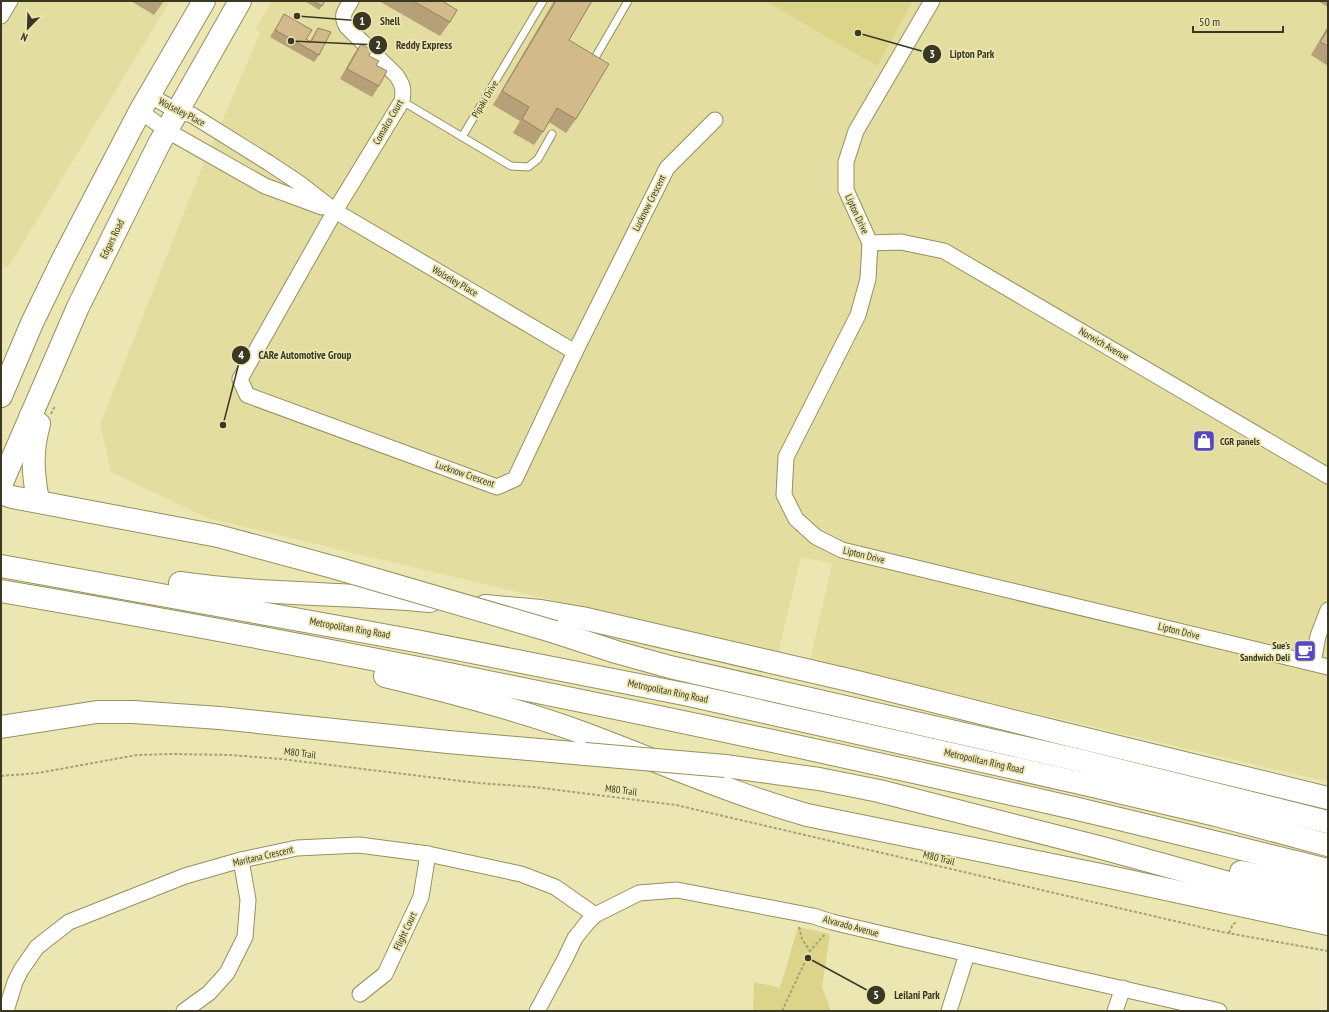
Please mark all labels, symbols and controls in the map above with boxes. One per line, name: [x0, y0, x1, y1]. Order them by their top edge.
north arrow: [8, 8, 48, 48]
scale bar: [1193, 8, 1283, 34]
callout: Shell: [352, 9, 408, 32]
text: 1: [359, 13, 365, 28]
text: Shell: [380, 14, 400, 28]
text: 50 m: [1199, 14, 1220, 29]
text: N: [19, 30, 30, 45]
callout: Reddy Express: [368, 34, 460, 57]
text: 2: [375, 37, 381, 52]
text: Reddy Express: [396, 38, 452, 52]
callout: Lipton Park: [922, 42, 1002, 65]
text: 3: [929, 46, 935, 61]
text: Lipton Park: [950, 47, 995, 61]
street label: Pipaki Drive: [469, 78, 501, 120]
street label: Wolseley Place: [156, 95, 208, 129]
street label: Comalco Court: [370, 97, 406, 147]
street label: Lucknow Crescent: [629, 172, 669, 233]
street label: Lipton Drive: [842, 192, 872, 236]
street label: Edgars Road: [97, 217, 127, 261]
street label: Wolseley Place: [430, 263, 480, 299]
street label: Norwich Avenue: [1077, 324, 1131, 364]
callout: CARe Automotive Group: [231, 344, 360, 367]
text: 4: [238, 347, 244, 362]
text: CARe Automotive Group: [259, 348, 351, 362]
shop icon: CGR panels: [1191, 428, 1217, 454]
place label: CGR panels: [1220, 435, 1260, 448]
street label: Lucknow Crescent: [434, 458, 496, 490]
street label: Lipton Drive: [842, 544, 886, 566]
street label: Metropolitan Ring Road: [309, 615, 391, 641]
street label: Lipton Drive: [1157, 620, 1201, 642]
cafe icon: Sue's Sandwich Deli: [1292, 638, 1318, 664]
place label: Sue's Sandwich Deli: [1240, 639, 1290, 664]
street label: Metropolitan Ring Road: [627, 676, 709, 706]
street label: M80 Trail: [283, 745, 317, 761]
street label: Metropolitan Ring Road: [943, 745, 1025, 777]
street label: M80 Trail: [604, 782, 638, 798]
street label: Maritana Crescent: [231, 843, 295, 869]
street label: M80 Trail: [922, 848, 957, 868]
street label: Flight Court: [390, 909, 420, 952]
street label: Alvarado Avenue: [822, 912, 880, 940]
callout: Leilani Park: [866, 983, 948, 1006]
text: 5: [873, 987, 879, 1002]
text: Leilani Park: [894, 988, 940, 1002]

